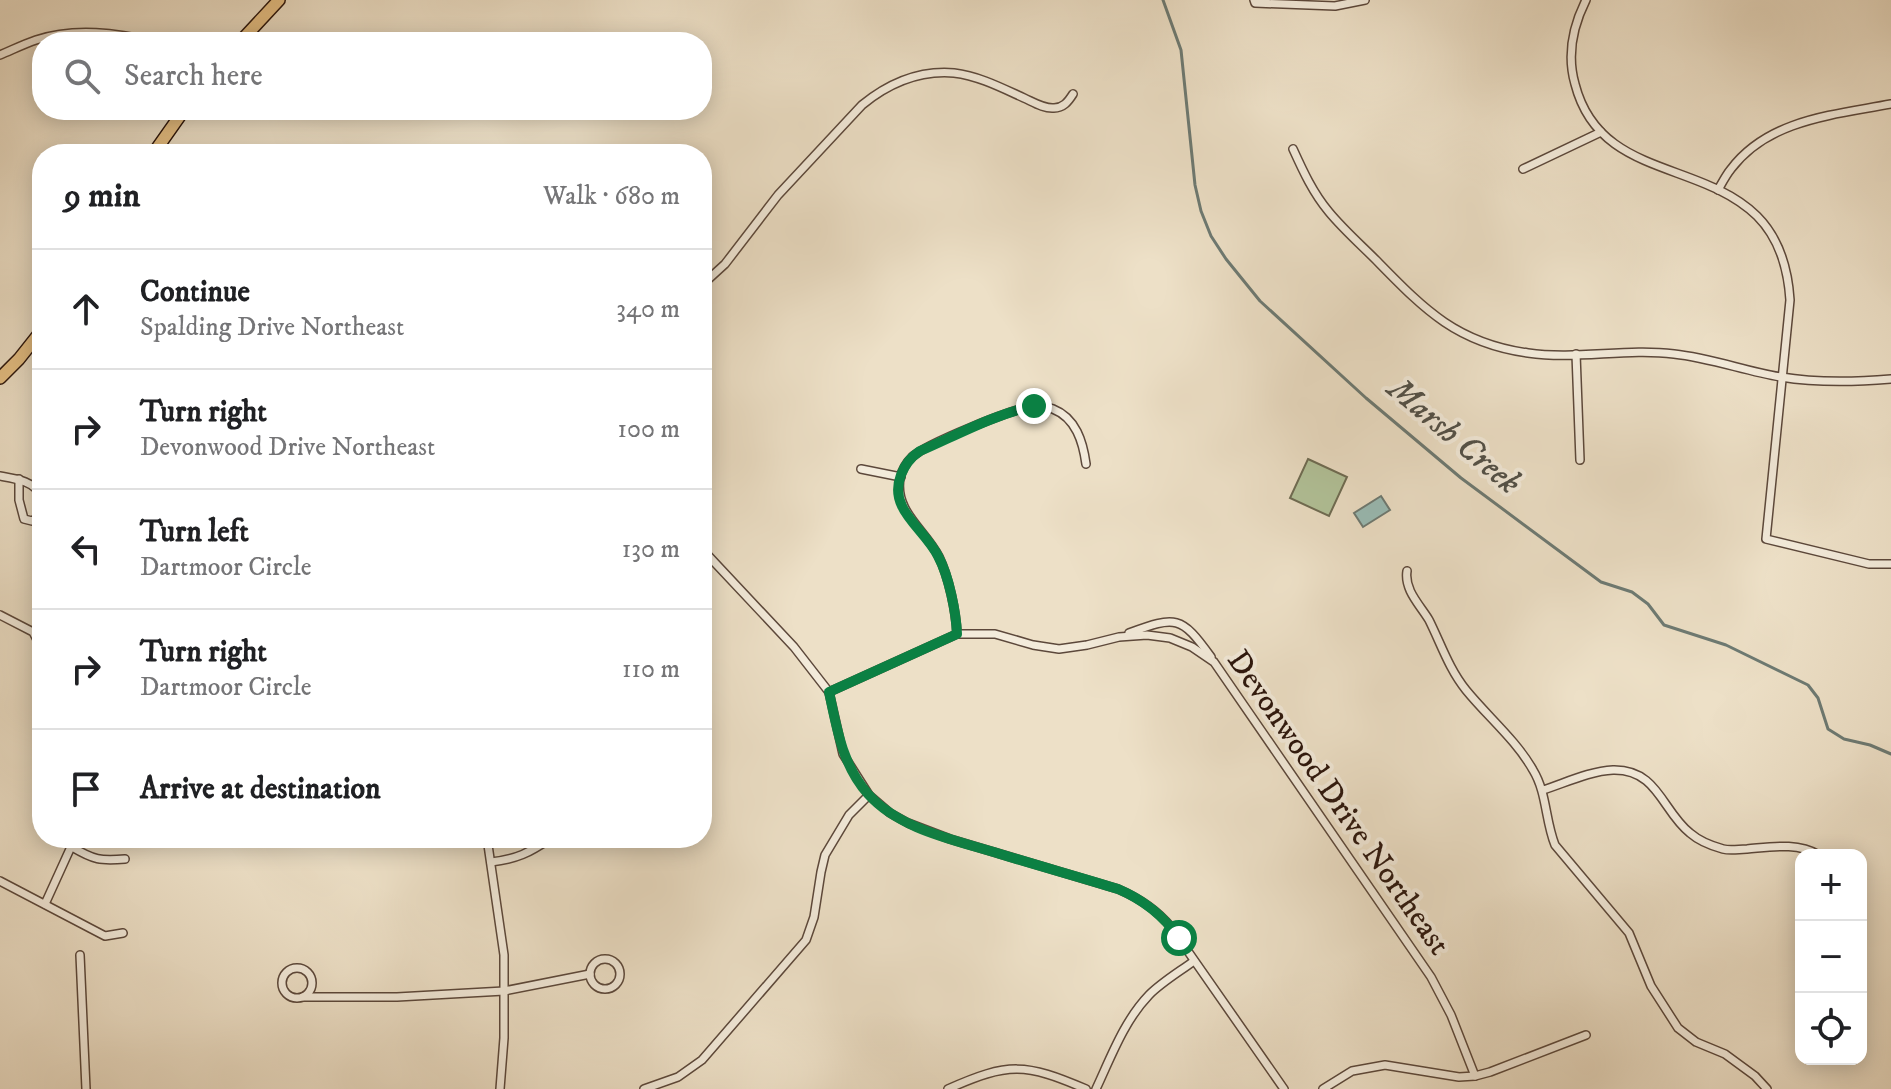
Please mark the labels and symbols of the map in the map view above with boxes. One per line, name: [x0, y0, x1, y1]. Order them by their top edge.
water label: Marsh Creek: [1377, 367, 1530, 504]
route end: [1016, 388, 1052, 424]
street label: Devonwood Drive Northeast: [1217, 643, 1459, 963]
route start: [1161, 920, 1197, 956]

